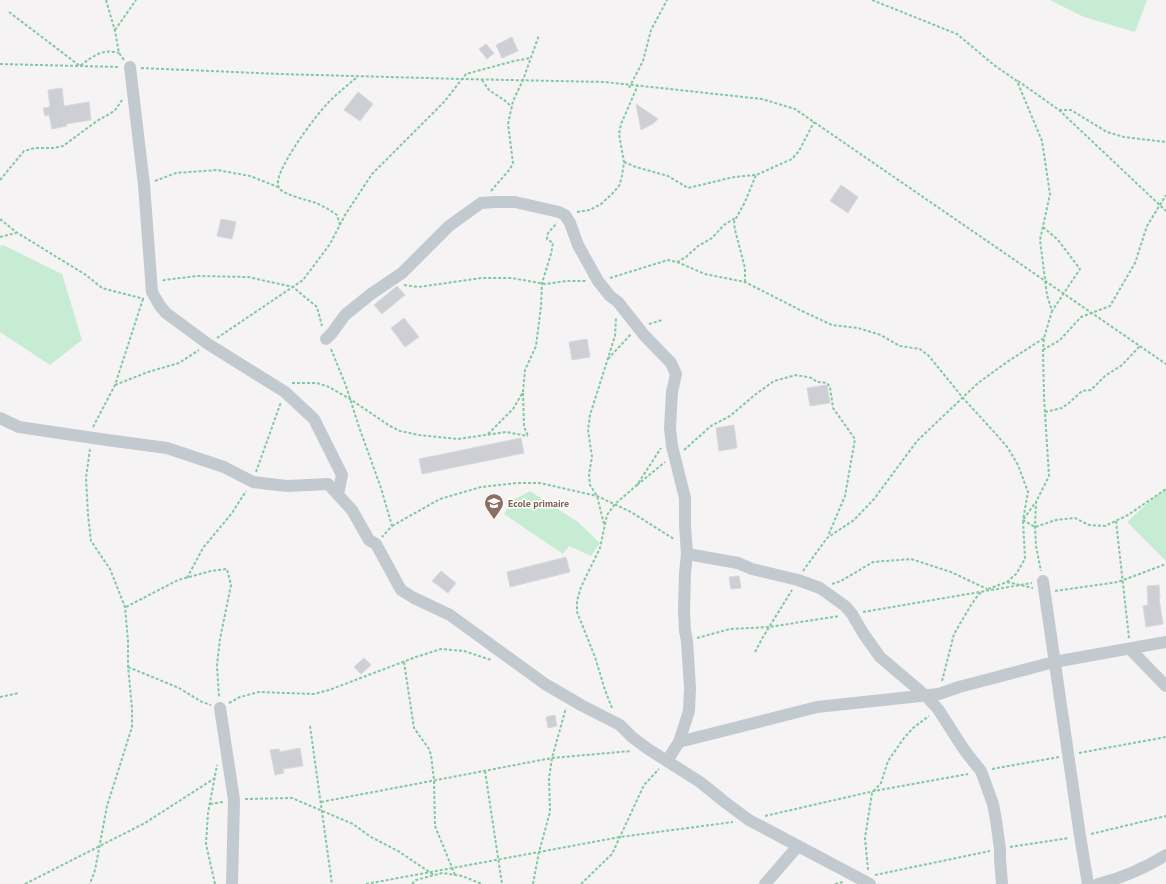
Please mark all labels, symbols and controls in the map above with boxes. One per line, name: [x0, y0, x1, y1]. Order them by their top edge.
school or university icon: Ecole primaire: [483, 492, 505, 520]
place label: Ecole primaire: [508, 497, 569, 510]

